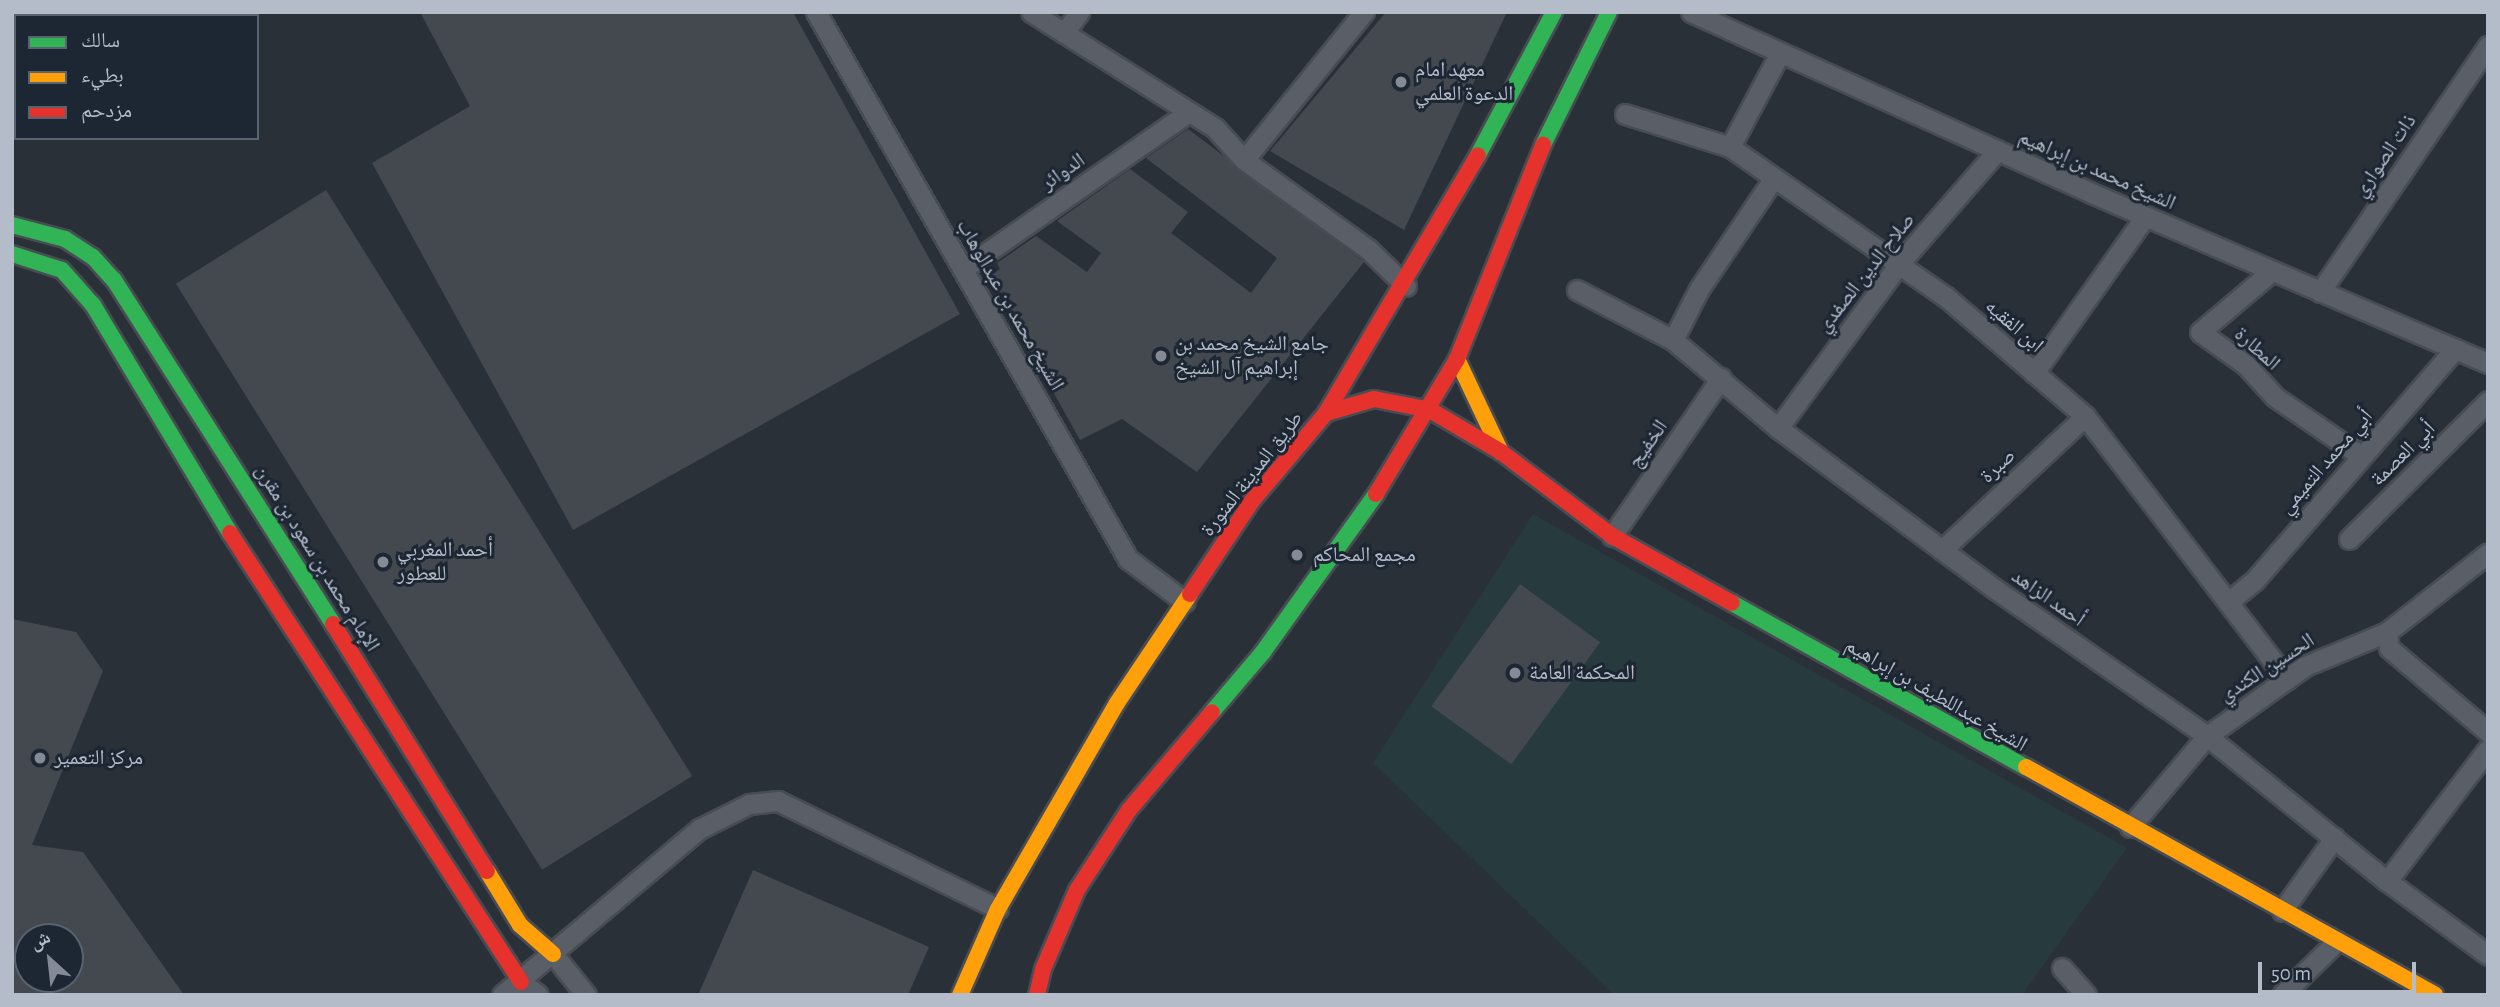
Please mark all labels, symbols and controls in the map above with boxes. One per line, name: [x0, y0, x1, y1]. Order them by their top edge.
legend: [14, 14, 259, 140]
text: سالك: [81, 30, 120, 51]
place label: معهد امام الدعوة العلمي: [1415, 57, 1513, 107]
text: بطيء: [81, 65, 124, 86]
marker: معهد امام الدعوة العلمي: [1393, 74, 1409, 90]
text: مزدحم: [81, 100, 132, 121]
street label: ذات الصواري: [2348, 110, 2422, 202]
street label: الشيخ محمد بن إبراهيم: [2015, 124, 2179, 216]
street label: الدوائر: [1036, 148, 1090, 196]
street label: صلاح الدين الصفدي: [1811, 208, 1921, 338]
street label: الشيخ محمد بن عبدالوهاب: [951, 215, 1069, 395]
street label: ابن الفقيه: [1980, 294, 2048, 358]
street label: المطارة: [2229, 322, 2285, 376]
place label: جامع الشيخ محمد بن إبراهيم آل الشيخ: [1175, 331, 1329, 381]
marker: جامع الشيخ محمد بن إبراهيم آل الشيخ: [1153, 348, 1169, 364]
street label: أبي محمد التميمي: [2274, 404, 2378, 520]
street label: طريق المدينة المنورة: [1195, 407, 1309, 541]
street label: الخفيج: [1622, 415, 1674, 473]
street label: أبي العصمة: [2365, 416, 2441, 492]
street label: صبرة: [1975, 443, 2021, 489]
street label: الإمام محمد بن سعود بن مقرن: [249, 460, 385, 656]
place label: أحمد المغربي للعطور: [397, 537, 493, 587]
place label: مجمع المحاكم: [1313, 542, 1416, 568]
marker: مجمع المحاكم: [1287, 545, 1307, 565]
marker: أحمد المغربي للعطور: [375, 554, 391, 570]
street label: أحمد الزاهد: [2006, 564, 2090, 632]
street label: الحسين الكندي: [2215, 628, 2319, 708]
street label: الشيخ عبداللطيف بن إبراهيم: [1840, 633, 2032, 757]
place label: المحكمة العامة: [1529, 660, 1635, 686]
marker: المحكمة العامة: [1507, 665, 1523, 681]
place label: مركز التعمير: [54, 745, 143, 771]
marker: مركز التعمير: [32, 750, 48, 766]
north arrow: [14, 923, 84, 993]
text: ش: [27, 928, 53, 954]
scale bar: [2262, 948, 2420, 992]
text: 50 m: [2271, 963, 2311, 984]

